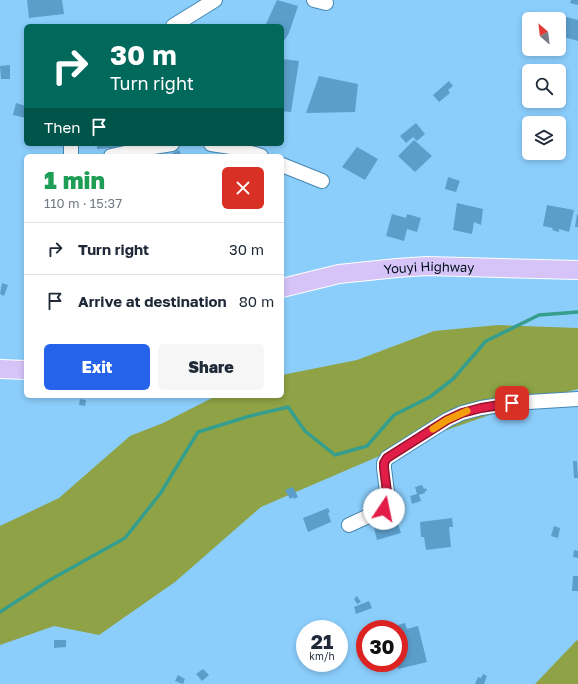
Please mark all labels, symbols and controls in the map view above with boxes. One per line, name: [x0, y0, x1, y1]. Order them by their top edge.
north arrow: [522, 12, 566, 56]
map controls: [522, 12, 566, 160]
text: 30 m: [110, 38, 177, 71]
icon: right: [44, 40, 96, 92]
button: search: [522, 64, 566, 108]
text: Turn right: [110, 72, 194, 94]
icon: arrive: [88, 116, 110, 138]
button: layers: [522, 116, 566, 160]
text: Then: [44, 118, 80, 136]
text: 1 min: [44, 165, 105, 194]
button: close: [222, 167, 264, 209]
text: 110 m · 15:37: [44, 195, 122, 211]
icon: right: [44, 238, 66, 260]
text: Turn right: [78, 240, 149, 258]
text: 30 m: [229, 240, 264, 258]
street label: Youyi Highway: [383, 258, 475, 277]
icon: arrive: [44, 290, 66, 312]
text: Arrive at destination: [78, 292, 227, 310]
text: 80 m: [239, 292, 274, 310]
button: Exit: [44, 344, 150, 390]
button: Share: [158, 344, 264, 390]
pin: [495, 386, 529, 420]
icon: arrive: [501, 392, 523, 414]
position arrow: [363, 488, 405, 530]
speed limit sign: 30: [356, 620, 408, 672]
text: 21: [311, 629, 333, 653]
text: km/h: [309, 650, 335, 662]

